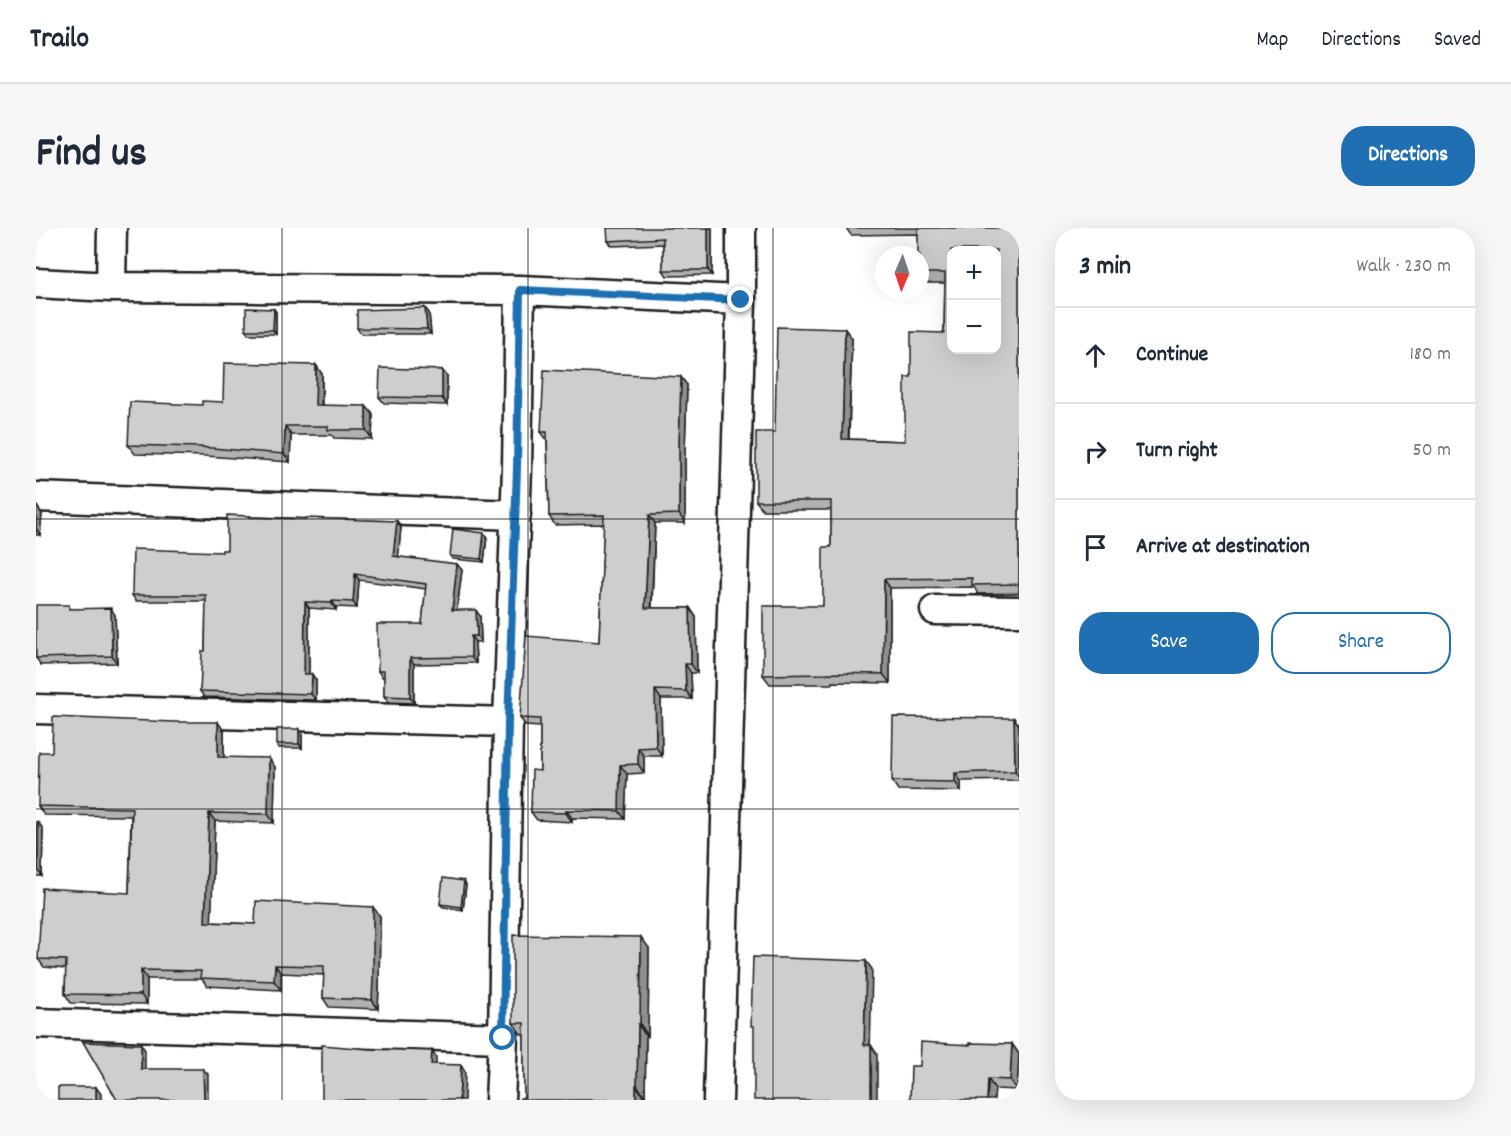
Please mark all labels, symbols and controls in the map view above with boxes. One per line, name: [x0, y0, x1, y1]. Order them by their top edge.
text: Trailo: [30, 21, 89, 61]
text: Map: [1257, 26, 1288, 56]
text: Directions: [1321, 26, 1401, 56]
text: Saved: [1434, 26, 1481, 56]
text: Find us: [36, 126, 147, 186]
button: Directions: [1341, 126, 1475, 186]
north arrow: [875, 246, 929, 300]
map controls: [947, 246, 1001, 354]
button: +: [947, 246, 1001, 300]
text: 3 min: [1079, 249, 1131, 286]
text: Walk · 230 m: [1357, 253, 1451, 281]
route end: [727, 286, 753, 312]
button: −: [947, 300, 1001, 354]
icon: ahead: [1079, 339, 1112, 372]
text: Continue: [1136, 340, 1208, 371]
text: 180 m: [1409, 341, 1451, 369]
icon: right: [1079, 435, 1112, 468]
text: Turn right: [1136, 436, 1218, 467]
text: 50 m: [1413, 437, 1451, 465]
icon: arrive: [1079, 531, 1112, 564]
text: Arrive at destination: [1136, 532, 1310, 563]
button: Save: [1079, 612, 1259, 674]
button: Share: [1271, 612, 1451, 674]
route start: [489, 1024, 515, 1050]

